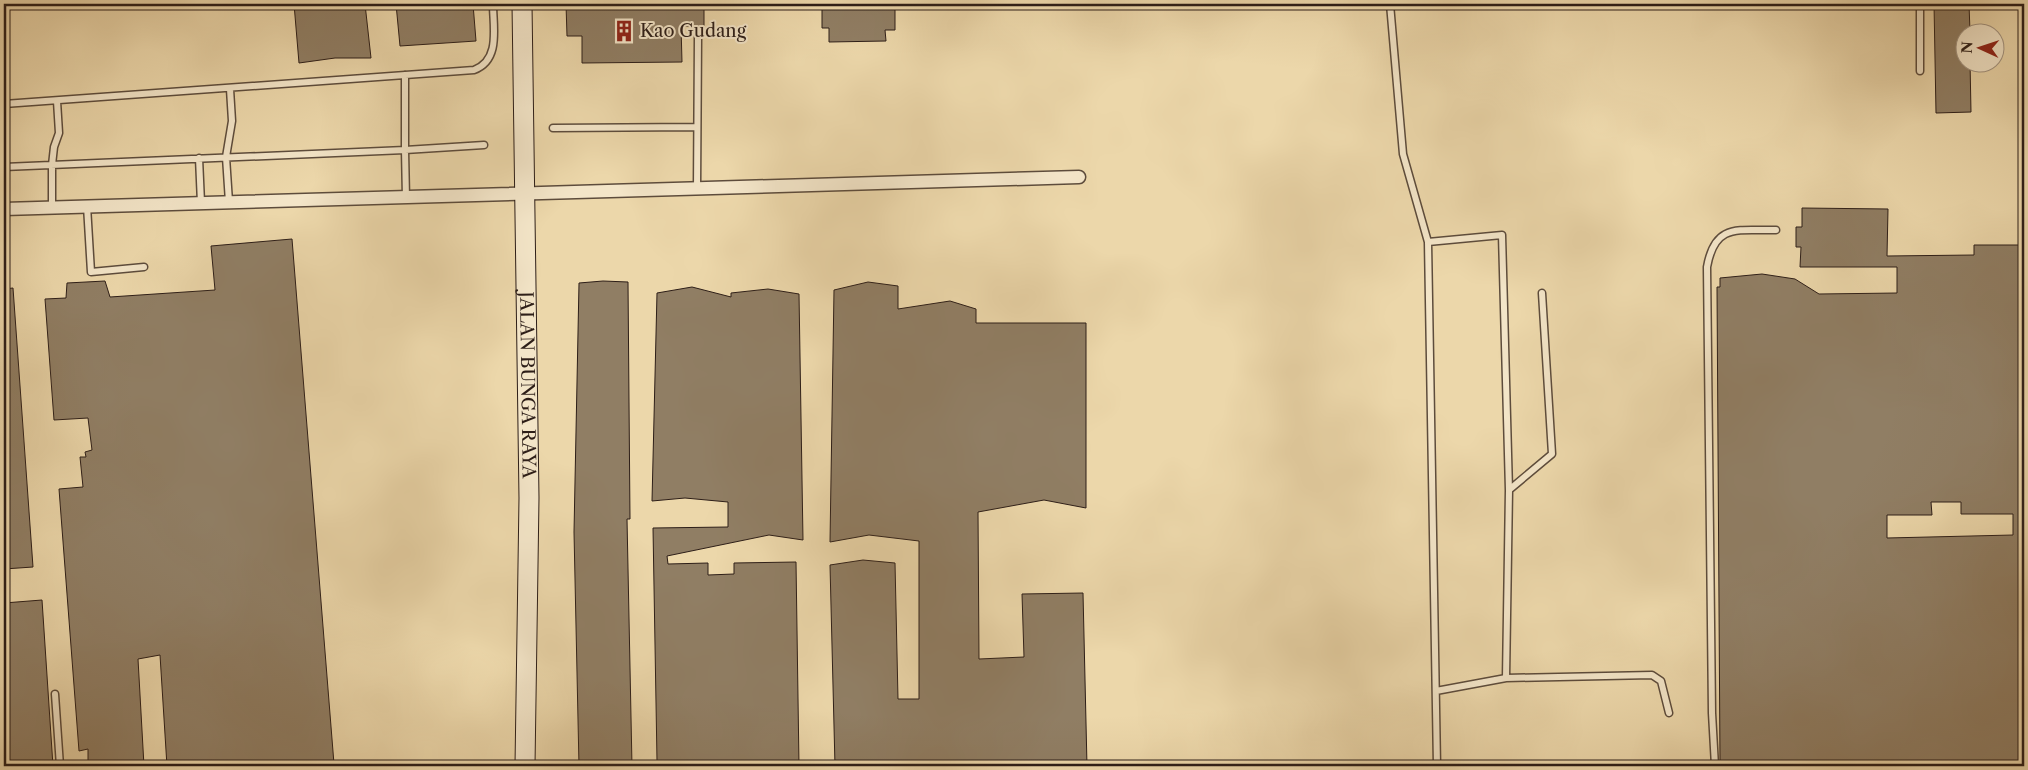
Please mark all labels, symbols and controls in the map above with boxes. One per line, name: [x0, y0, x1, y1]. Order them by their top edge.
building icon: Kao Gudang: [611, 18, 637, 44]
place label: Kao Gudang: [640, 20, 747, 42]
north arrow: [1956, 22, 2006, 72]
text: N: [1958, 41, 1976, 54]
street label: JALAN BUNGA RAYA: [515, 288, 540, 479]

